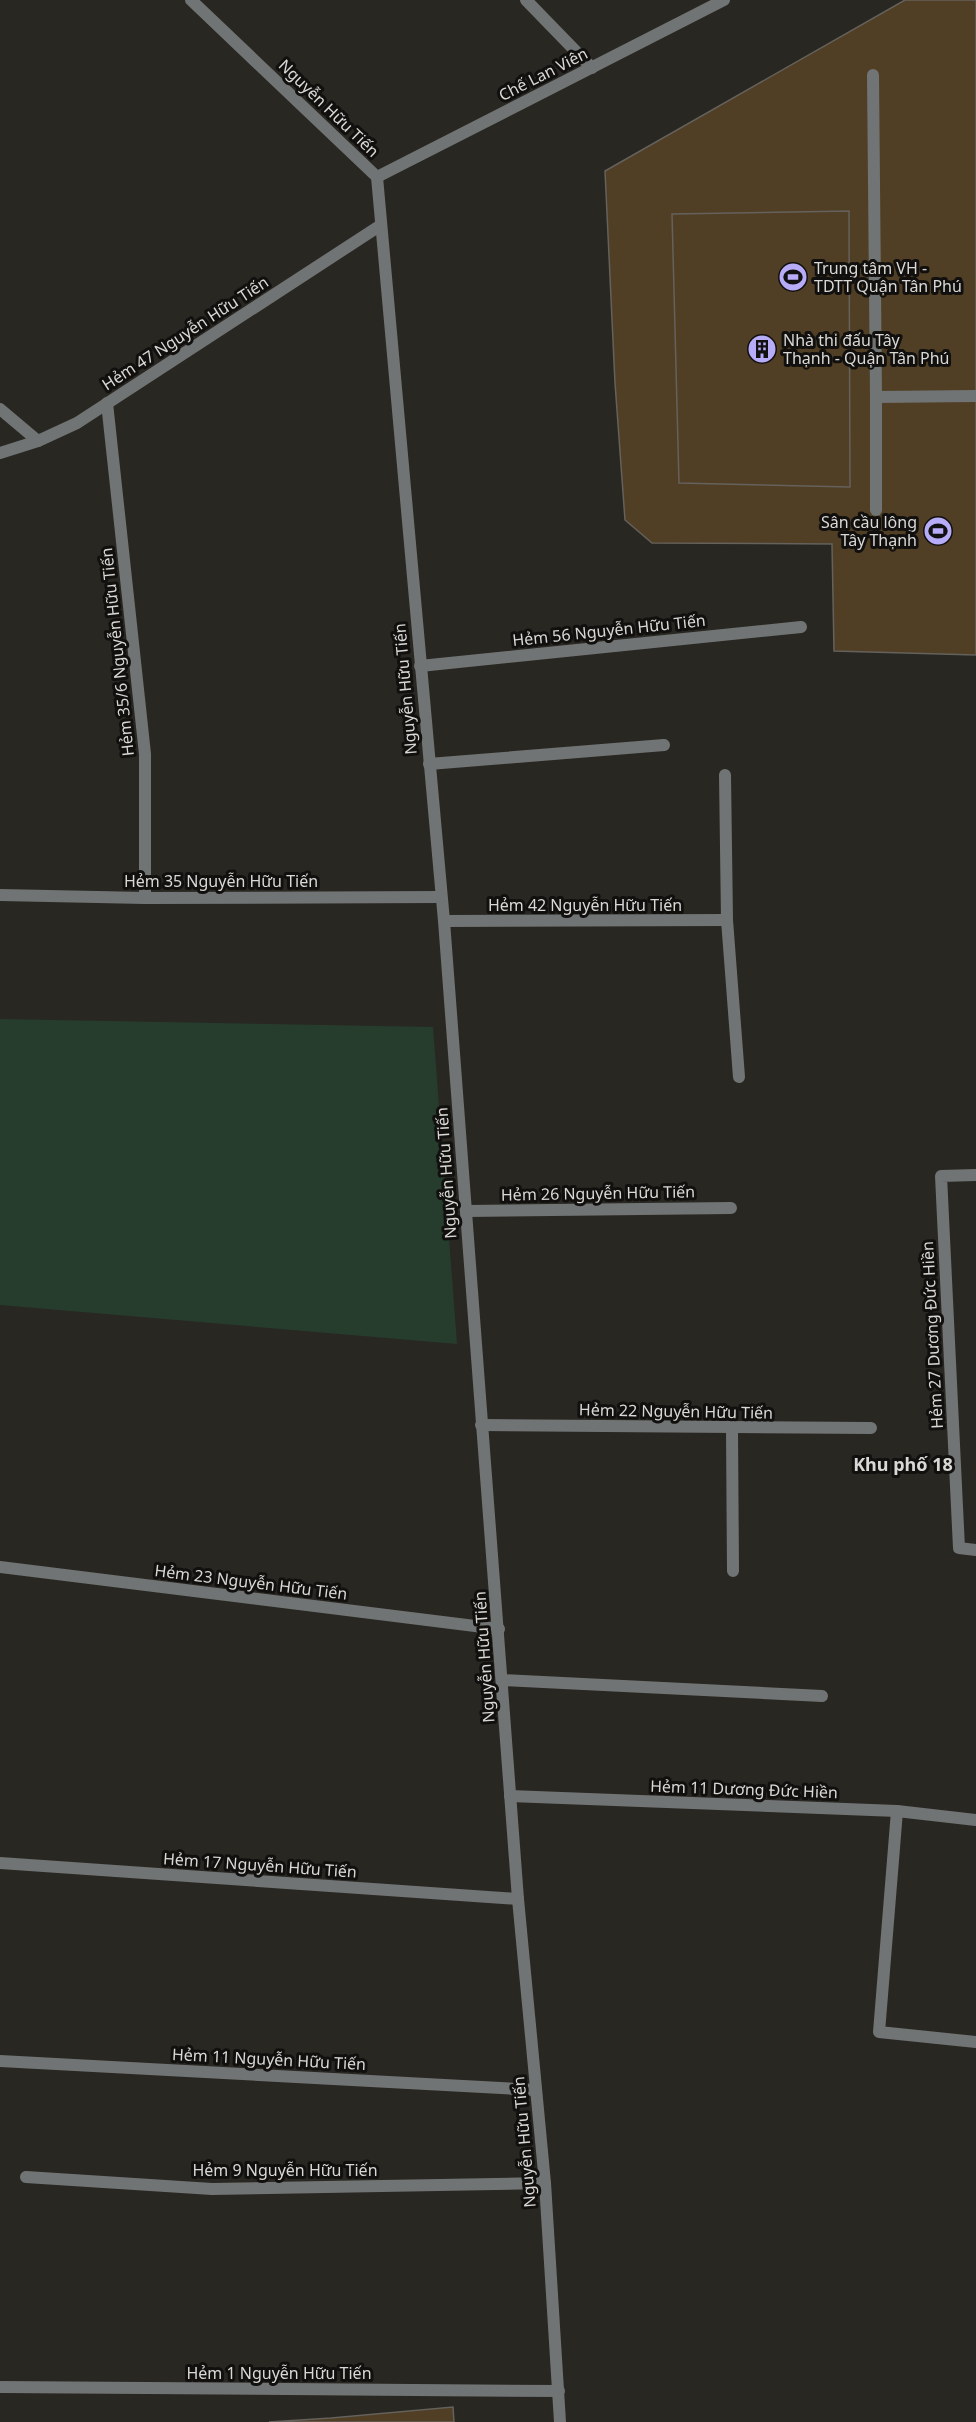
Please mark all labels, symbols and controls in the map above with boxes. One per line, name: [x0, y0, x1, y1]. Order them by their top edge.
street label: Chế Lan Viên: [495, 42, 591, 106]
street label: Nguyễn Hữu Tiến: [274, 54, 384, 162]
place label: Trung tâm VH - TDTT Quận Tân Phú: [814, 257, 962, 297]
sports icon: Trung tâm VH - TDTT Quận Tân Phú: [777, 261, 809, 293]
street label: Hẻm 47 Nguyễn Hữu Tiến: [98, 271, 272, 395]
place label: Nhà thi đấu Tây Thạnh - Quận Tân Phú: [783, 329, 950, 369]
building icon: Nhà thi đấu Tây Thạnh - Quận Tân Phú: [746, 333, 778, 365]
place label: Sân cầu lông Tây Thạnh: [821, 511, 917, 551]
sports icon: Sân cầu lông Tây Thạnh: [922, 515, 954, 547]
street label: Hẻm 35/6 Nguyễn Hữu Tiến: [95, 547, 139, 757]
street label: Hẻm 56 Nguyễn Hữu Tiến: [511, 609, 707, 651]
street label: Nguyễn Hữu Tiến: [388, 622, 422, 756]
street label: Hẻm 35 Nguyễn Hữu Tiến: [124, 870, 318, 892]
street label: Hẻm 42 Nguyễn Hữu Tiến: [488, 894, 682, 916]
street label: Nguyễn Hữu Tiến: [430, 1107, 462, 1239]
street label: Hẻm 26 Nguyễn Hữu Tiến: [501, 1180, 695, 1206]
street label: Hẻm 27 Dương Đức Hiền: [916, 1241, 948, 1429]
street label: Hẻm 22 Nguyễn Hữu Tiến: [579, 1398, 773, 1424]
district label: Khu phố 18: [853, 1452, 953, 1476]
street label: Hẻm 23 Nguyễn Hữu Tiến: [153, 1559, 349, 1605]
street label: Nguyễn Hữu Tiến: [468, 1591, 500, 1723]
street label: Hẻm 11 Dương Đức Hiền: [650, 1775, 838, 1803]
street label: Hẻm 17 Nguyễn Hữu Tiến: [162, 1847, 358, 1883]
street label: Hẻm 11 Nguyễn Hữu Tiến: [171, 2043, 367, 2075]
street label: Nguyễn Hữu Tiến: [507, 2075, 541, 2209]
street label: Hẻm 9 Nguyễn Hữu Tiến: [192, 2159, 378, 2181]
street label: Hẻm 1 Nguyễn Hữu Tiến: [186, 2362, 372, 2384]

